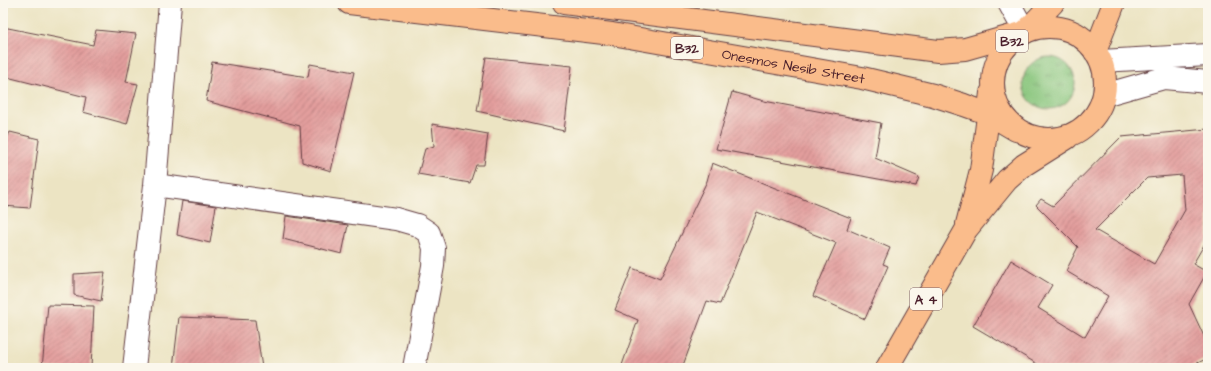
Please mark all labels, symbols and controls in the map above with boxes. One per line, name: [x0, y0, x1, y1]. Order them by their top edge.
road number: B32: [996, 30, 1028, 52]
road number: B32: [671, 37, 703, 59]
street label: Onesmos Nesib Street: [720, 45, 867, 89]
road number: A 4: [910, 288, 942, 310]

